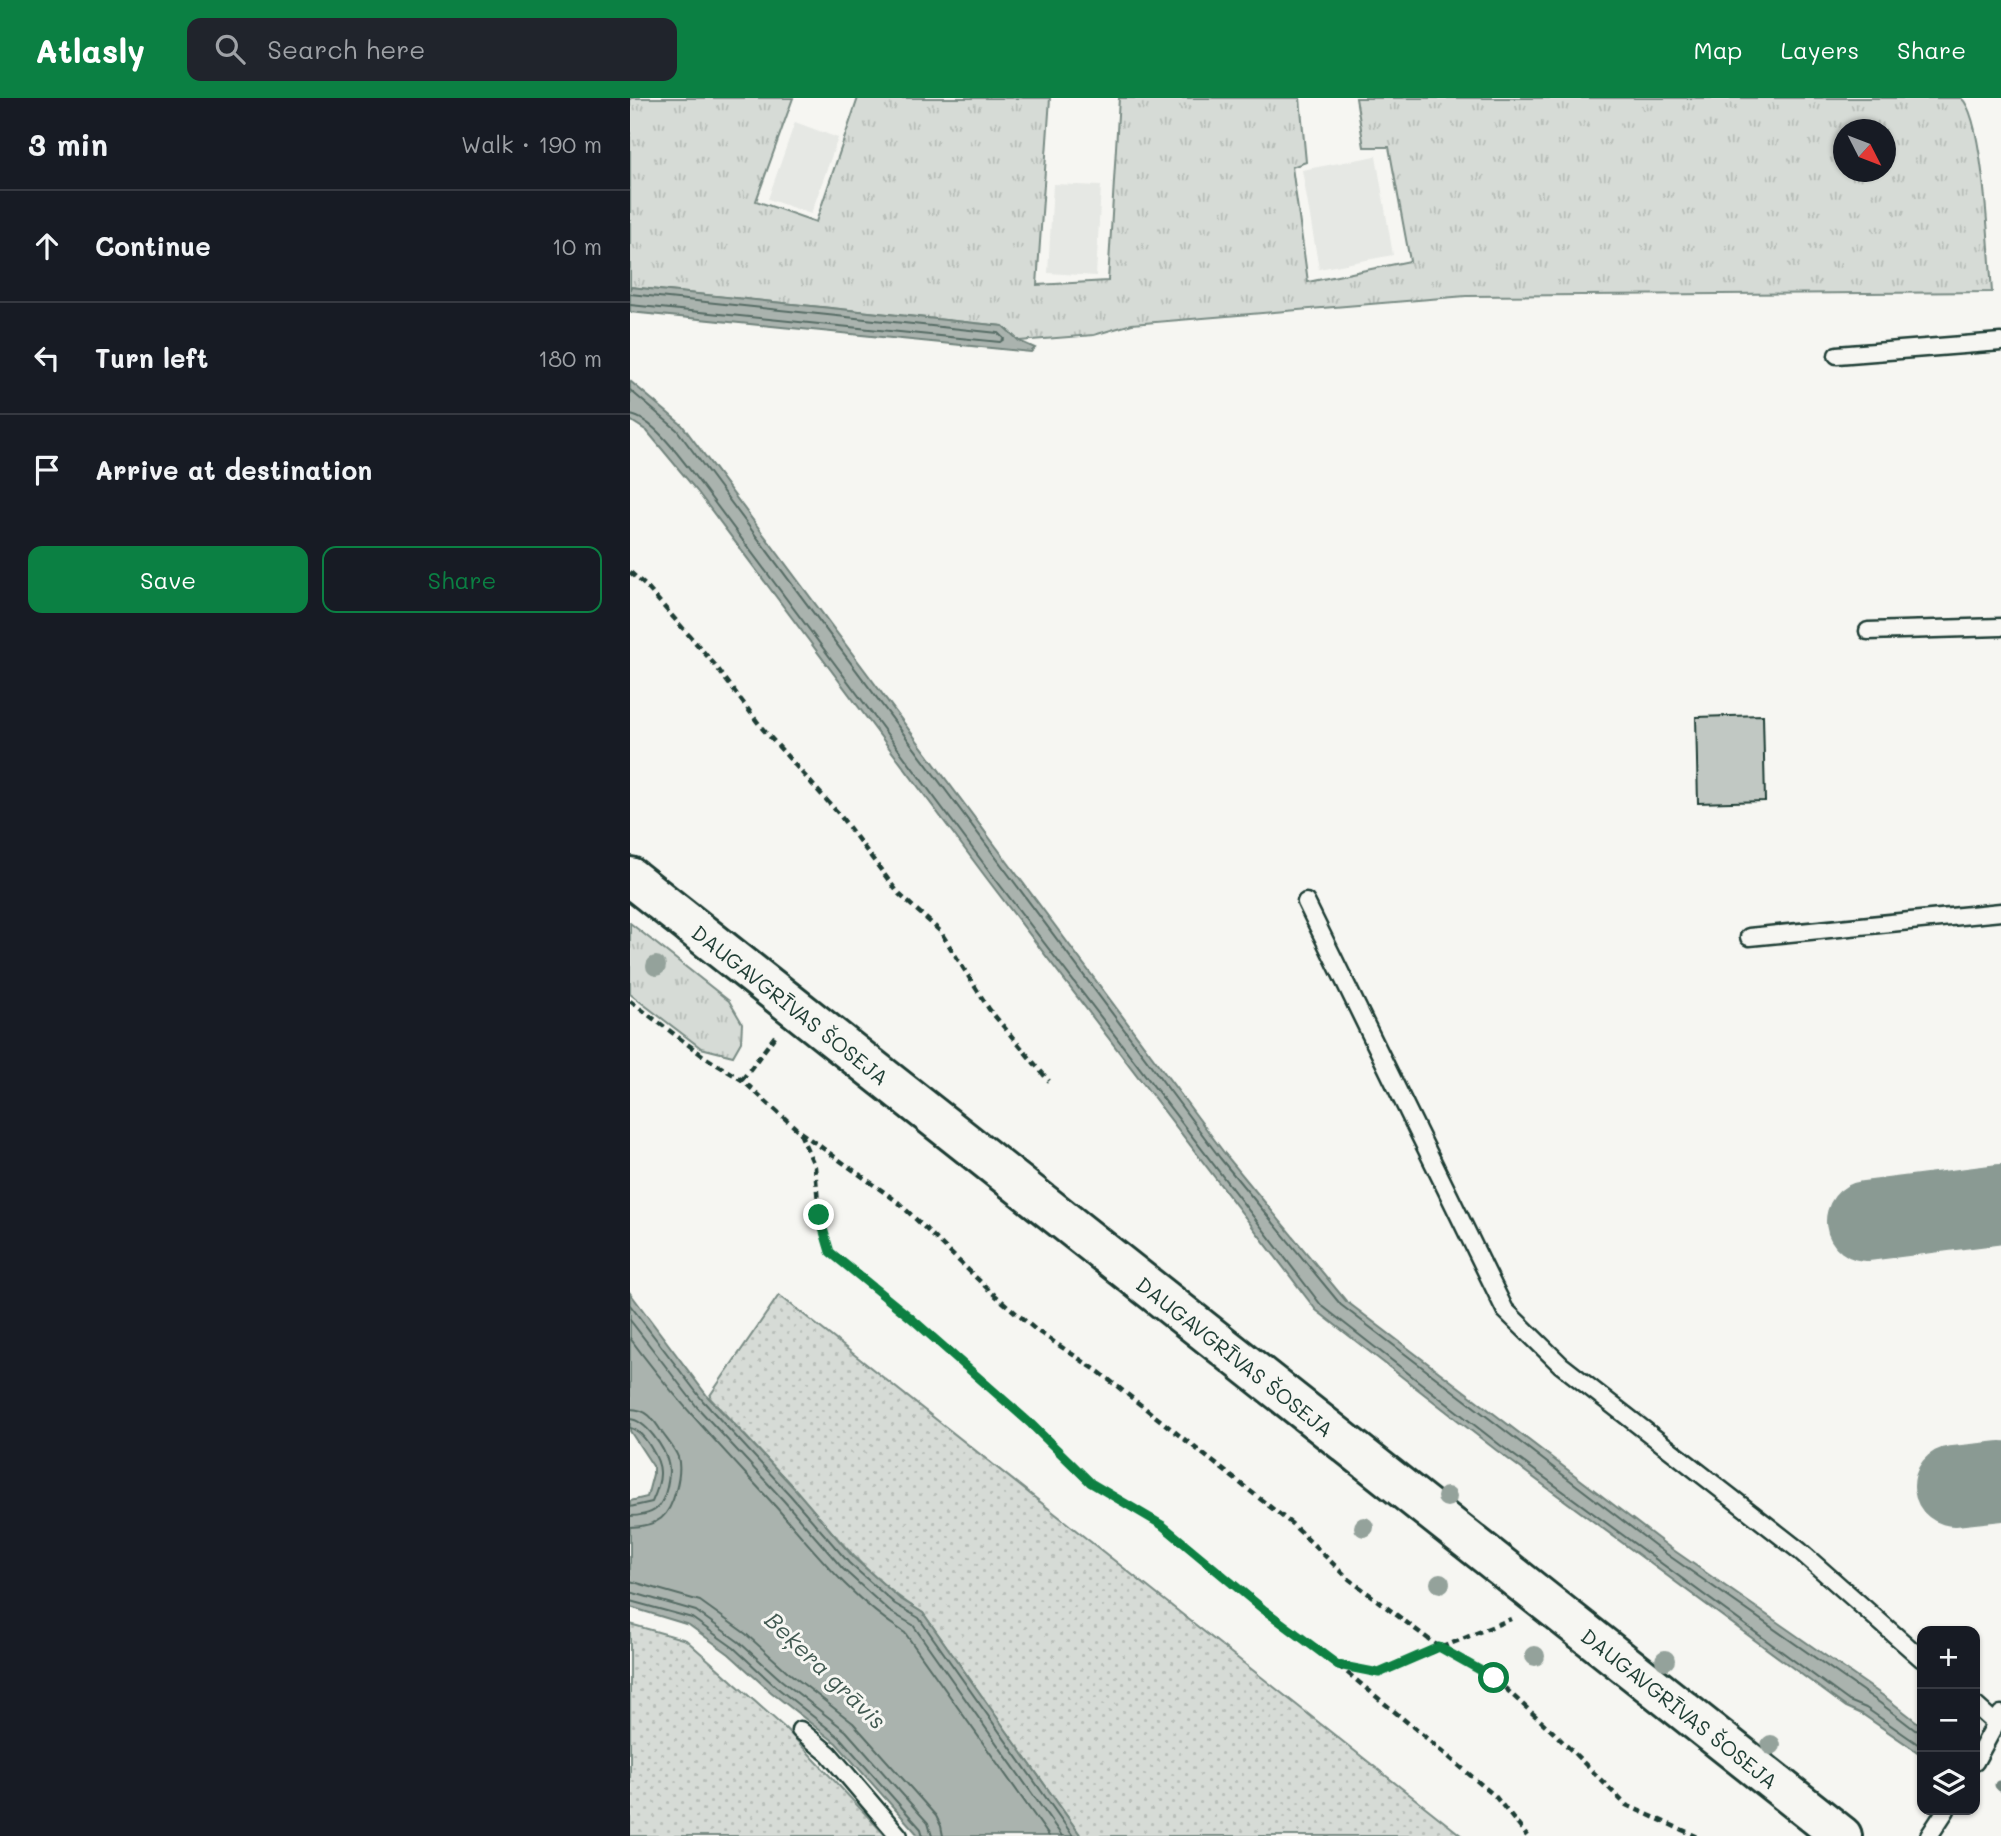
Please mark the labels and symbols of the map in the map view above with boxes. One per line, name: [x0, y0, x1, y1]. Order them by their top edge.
north arrow: [1833, 119, 1896, 182]
street label: DAUGAVGRĪVAS ŠOSEJA: [687, 918, 895, 1090]
route end: [803, 1199, 834, 1230]
street label: DAUGAVGRĪVAS ŠOSEJA: [1132, 1270, 1339, 1442]
water label: Beķera grāvis: [758, 1605, 893, 1736]
street label: DAUGAVGRĪVAS ŠOSEJA: [1576, 1622, 1784, 1794]
route start: [1478, 1662, 1509, 1693]

